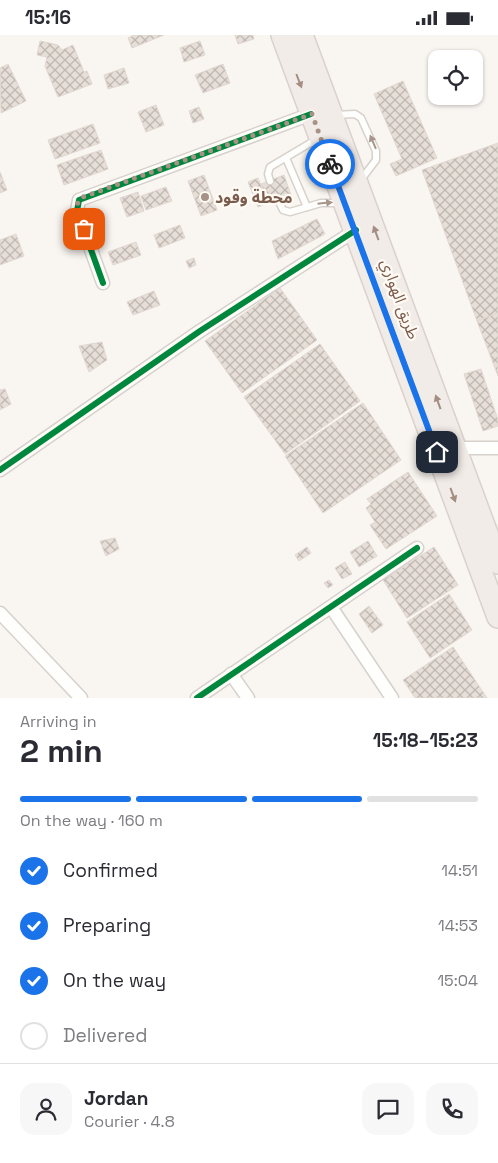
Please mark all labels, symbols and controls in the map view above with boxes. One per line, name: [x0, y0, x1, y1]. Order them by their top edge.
text: 15:16: [25, 5, 71, 30]
map controls: [428, 50, 483, 105]
button: locate: [428, 50, 483, 105]
one-way arrow: [296, 73, 303, 88]
one-way arrow: [368, 135, 376, 149]
courier: [305, 139, 355, 189]
icon: bike: [316, 150, 344, 178]
place label: محطة وقود: [215, 187, 293, 208]
marker: محطة وقود: [199, 191, 211, 203]
one-way arrow: [318, 199, 334, 207]
pin: [63, 208, 105, 250]
icon: bag: [70, 215, 98, 243]
one-way arrow: [372, 226, 379, 241]
street label: طريق الهواري: [374, 256, 424, 343]
one-way arrow: [434, 394, 442, 409]
pin: [416, 431, 458, 473]
icon: home: [423, 438, 451, 466]
one-way arrow: [450, 488, 457, 503]
text: Arriving in: [20, 711, 97, 732]
text: 15:18–15:23: [373, 728, 478, 753]
text: 2 min: [20, 731, 103, 771]
text: On the way · 160 m: [20, 810, 163, 831]
icon: check: [20, 857, 48, 885]
text: Confirmed: [63, 858, 158, 883]
text: 14:51: [441, 860, 478, 881]
icon: check: [20, 912, 48, 940]
text: Preparing: [63, 913, 151, 938]
text: 14:53: [438, 915, 478, 936]
icon: check: [20, 967, 48, 995]
text: On the way: [63, 968, 166, 993]
text: 15:04: [437, 970, 478, 991]
text: Delivered: [63, 1023, 148, 1048]
button: person: [20, 1083, 72, 1135]
button: chat: [362, 1083, 414, 1135]
button: phone: [426, 1083, 478, 1135]
text: Jordan: [84, 1086, 149, 1111]
text: Courier · 4.8: [84, 1111, 175, 1132]

